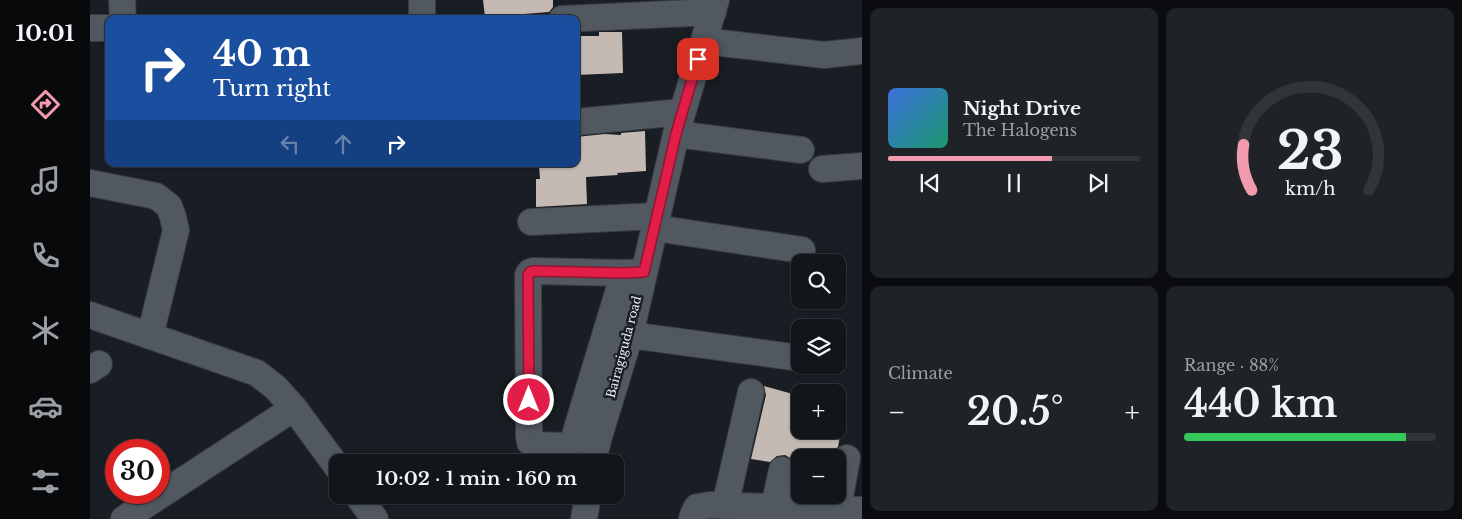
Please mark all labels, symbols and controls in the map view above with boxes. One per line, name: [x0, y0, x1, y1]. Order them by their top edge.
text: 10:01: [16, 20, 74, 47]
text: 40 m: [213, 32, 311, 75]
icon: right: [130, 35, 195, 100]
pin: [677, 38, 719, 80]
icon: arrive: [684, 45, 712, 73]
text: Turn right: [213, 75, 331, 102]
icon: directions: [28, 87, 63, 122]
text: Night Drive: [963, 97, 1081, 120]
text: 23: [1277, 119, 1343, 183]
text: The Halogens: [963, 120, 1077, 140]
icon: left: [276, 130, 304, 158]
icon: ahead: [329, 130, 357, 158]
icon: right: [382, 130, 410, 158]
icon: music: [28, 163, 63, 198]
icon: previous: [916, 169, 944, 197]
icon: pause: [1000, 169, 1028, 197]
icon: next: [1084, 169, 1112, 197]
text: km/h: [1285, 178, 1335, 200]
icon: phone: [28, 238, 63, 273]
map controls: [791, 254, 846, 504]
button: search: [791, 254, 846, 309]
street label: Bairagiguda road: [603, 294, 644, 400]
icon: climate: [28, 313, 63, 348]
button: layers: [791, 319, 846, 374]
text: Range · 88%: [1184, 355, 1279, 375]
text: Climate: [888, 363, 953, 383]
position arrow: [502, 373, 554, 425]
text: 440 km: [1184, 380, 1337, 427]
button: +: [791, 384, 846, 439]
text: 20.5°: [967, 388, 1064, 435]
icon: car: [28, 389, 63, 424]
text: −: [888, 395, 906, 430]
text: +: [1125, 395, 1140, 430]
speed limit sign: 30: [105, 439, 170, 504]
button: −: [791, 449, 846, 504]
icon: filters: [28, 464, 63, 499]
text: 10:02 · 1 min · 160 m: [376, 467, 577, 490]

